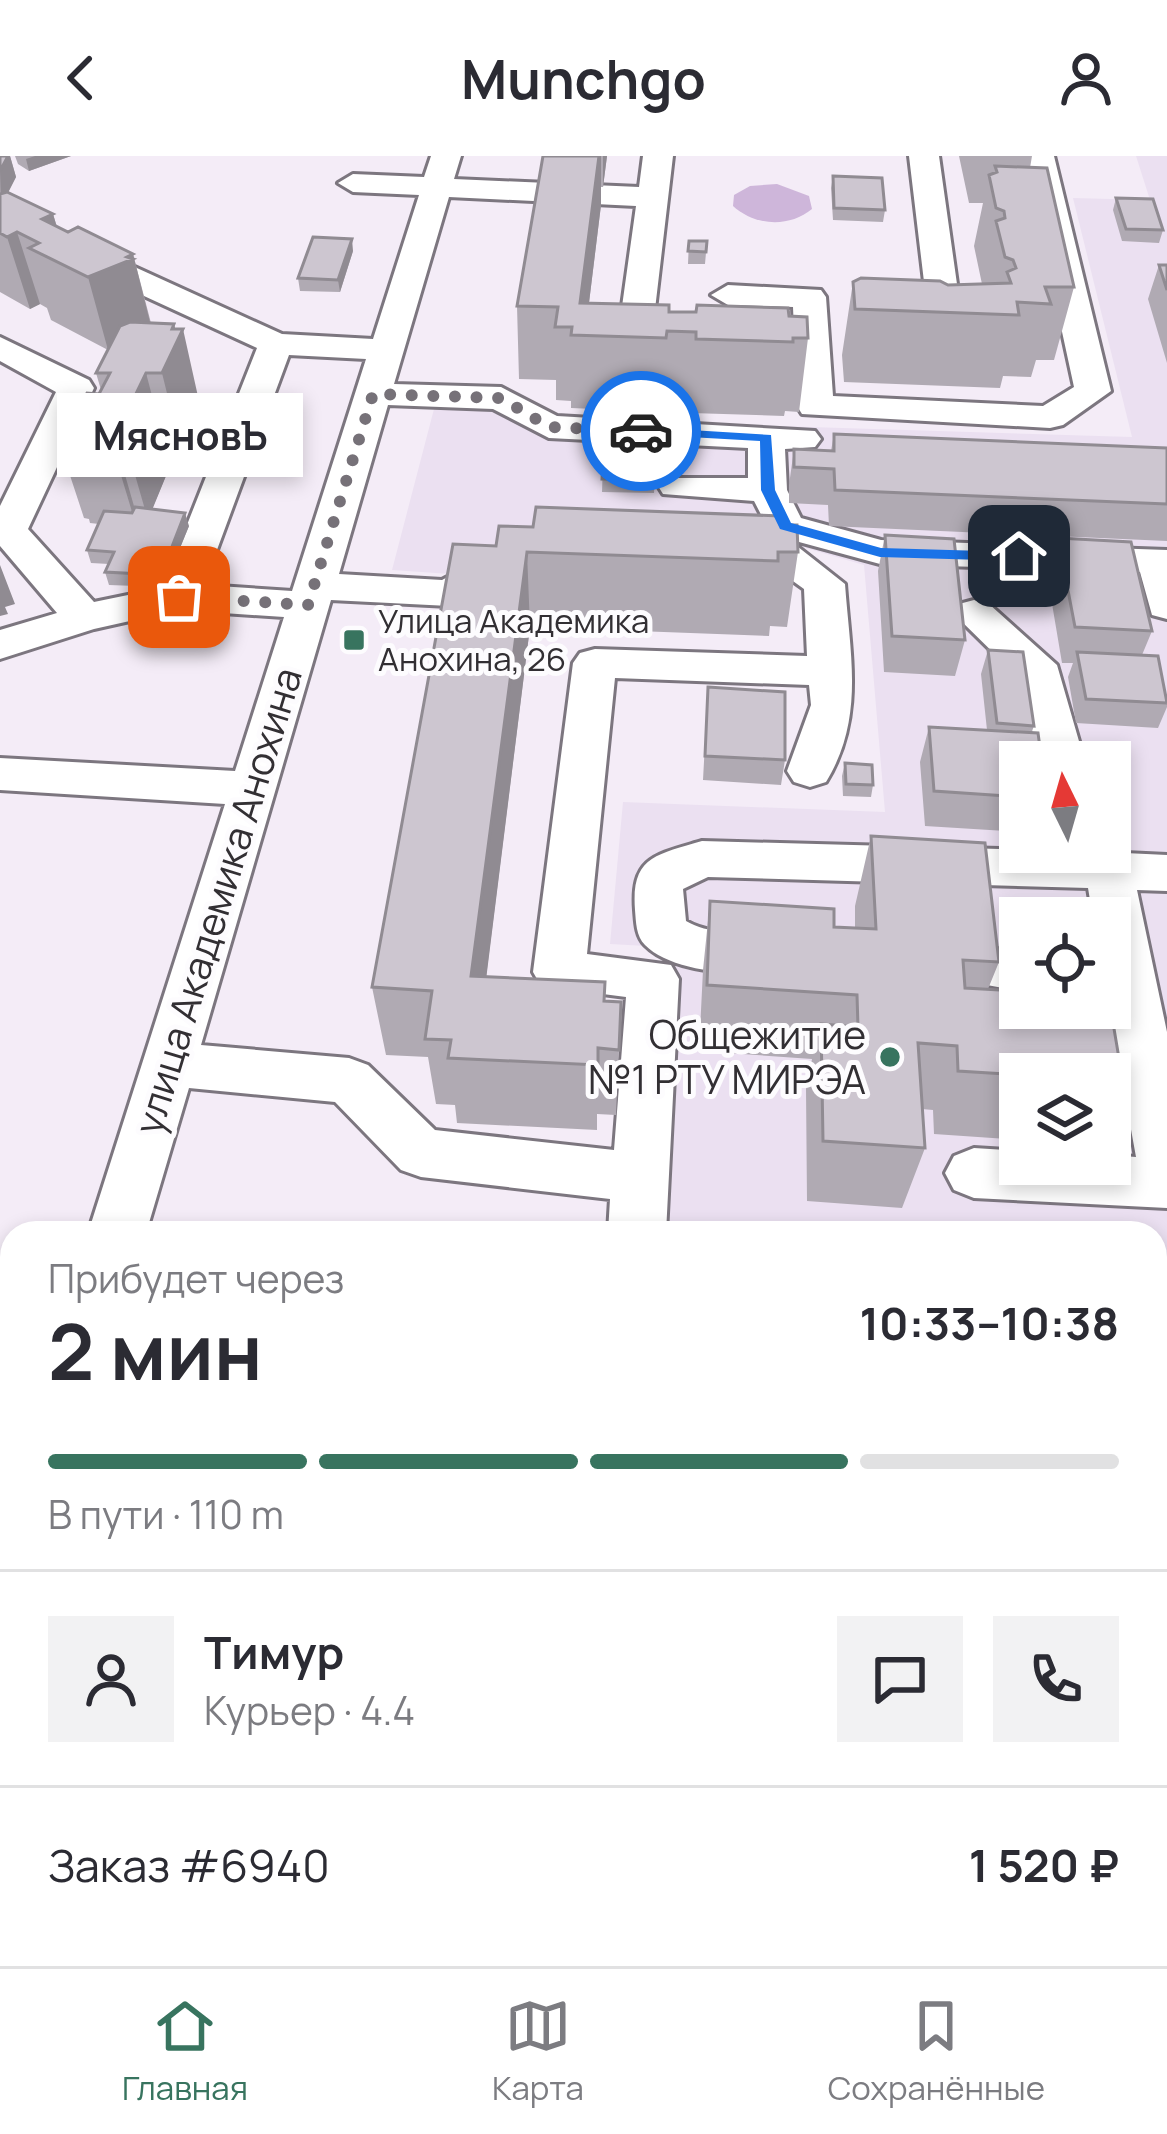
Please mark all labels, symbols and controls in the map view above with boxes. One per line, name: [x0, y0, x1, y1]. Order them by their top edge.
text: Munchgo: [461, 41, 706, 115]
icon: back: [48, 45, 114, 111]
icon: person: [1053, 45, 1119, 111]
courier: [581, 371, 701, 491]
callout: МясновЪ: [56, 393, 302, 477]
icon: car: [608, 398, 674, 464]
text: МясновЪ: [93, 408, 267, 462]
pin: [968, 505, 1070, 607]
icon: home: [986, 523, 1052, 589]
pin: [128, 546, 230, 648]
icon: bag: [146, 564, 212, 630]
place label: Улица Академика Анохина, 26: [378, 598, 649, 681]
marker: Улица Академика Анохина, 26: [341, 627, 367, 653]
street label: улица Академика Анохина: [120, 661, 314, 1141]
north arrow: [999, 741, 1131, 873]
map controls: [999, 741, 1131, 1185]
button: locate: [999, 897, 1131, 1029]
place label: Общежитие №1 РТУ МИРЭА: [588, 1007, 866, 1106]
marker: Общежитие №1 РТУ МИРЭА: [877, 1044, 903, 1070]
button: layers: [999, 1053, 1131, 1185]
text: Прибудет через: [48, 1251, 344, 1305]
text: 10:33–10:38: [859, 1292, 1119, 1354]
text: 2 мин: [48, 1297, 263, 1403]
text: В пути · 110 m: [48, 1487, 284, 1541]
button: person: [48, 1616, 174, 1742]
button: chat: [837, 1616, 963, 1742]
button: phone: [993, 1616, 1119, 1742]
text: Тимур: [204, 1621, 344, 1683]
text: Курьер · 4.4: [204, 1683, 415, 1737]
text: Заказ #6940: [48, 1834, 330, 1896]
text: 1 520 ₽: [969, 1834, 1119, 1896]
tab: Главная: [122, 1993, 248, 2110]
tab: Карта: [492, 1993, 584, 2110]
tab: Сохранённые: [828, 1993, 1045, 2110]

